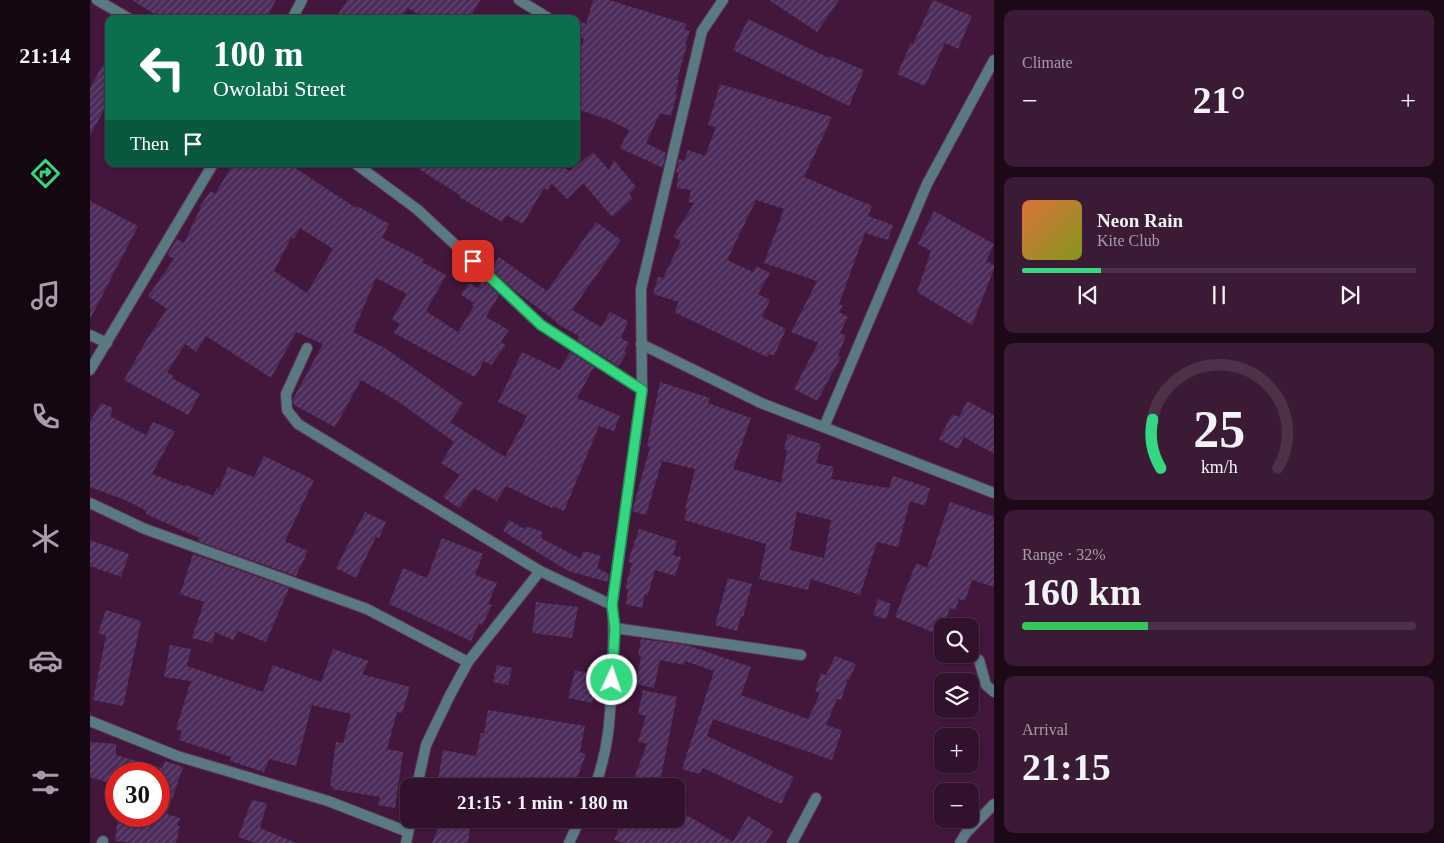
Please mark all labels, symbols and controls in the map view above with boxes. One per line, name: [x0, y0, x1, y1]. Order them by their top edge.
icon: left: [130, 35, 195, 100]
text: 100 m: [213, 35, 303, 74]
text: 21:14: [19, 43, 71, 68]
text: Climate: [1022, 54, 1073, 71]
text: Owolabi Street: [213, 76, 346, 101]
text: 21°: [1192, 79, 1246, 121]
text: −: [1022, 85, 1038, 116]
text: +: [1400, 85, 1416, 116]
icon: arrive: [179, 130, 207, 158]
text: Then: [130, 133, 169, 154]
icon: directions: [28, 156, 63, 191]
text: Neon Rain: [1097, 210, 1183, 231]
text: Kite Club: [1097, 232, 1160, 249]
pin: [452, 240, 494, 282]
icon: arrive: [459, 247, 487, 275]
icon: music: [28, 278, 63, 313]
icon: previous: [1074, 281, 1102, 309]
icon: pause: [1205, 281, 1233, 309]
icon: next: [1336, 281, 1364, 309]
icon: phone: [28, 399, 63, 434]
text: 25: [1193, 401, 1245, 458]
text: km/h: [1201, 457, 1237, 477]
icon: climate: [28, 521, 63, 556]
text: Range · 32%: [1022, 546, 1106, 563]
text: 160 km: [1022, 571, 1141, 613]
map controls: [934, 618, 979, 828]
button: search: [934, 618, 979, 663]
icon: car: [28, 643, 63, 678]
position arrow: [585, 653, 637, 705]
button: layers: [934, 673, 979, 718]
text: Arrival: [1022, 721, 1068, 738]
button: +: [934, 728, 979, 773]
text: 21:15: [1022, 746, 1111, 788]
speed limit sign: 30: [105, 762, 170, 827]
icon: filters: [28, 765, 63, 800]
button: −: [934, 783, 979, 828]
text: 21:15 · 1 min · 180 m: [457, 792, 628, 813]

